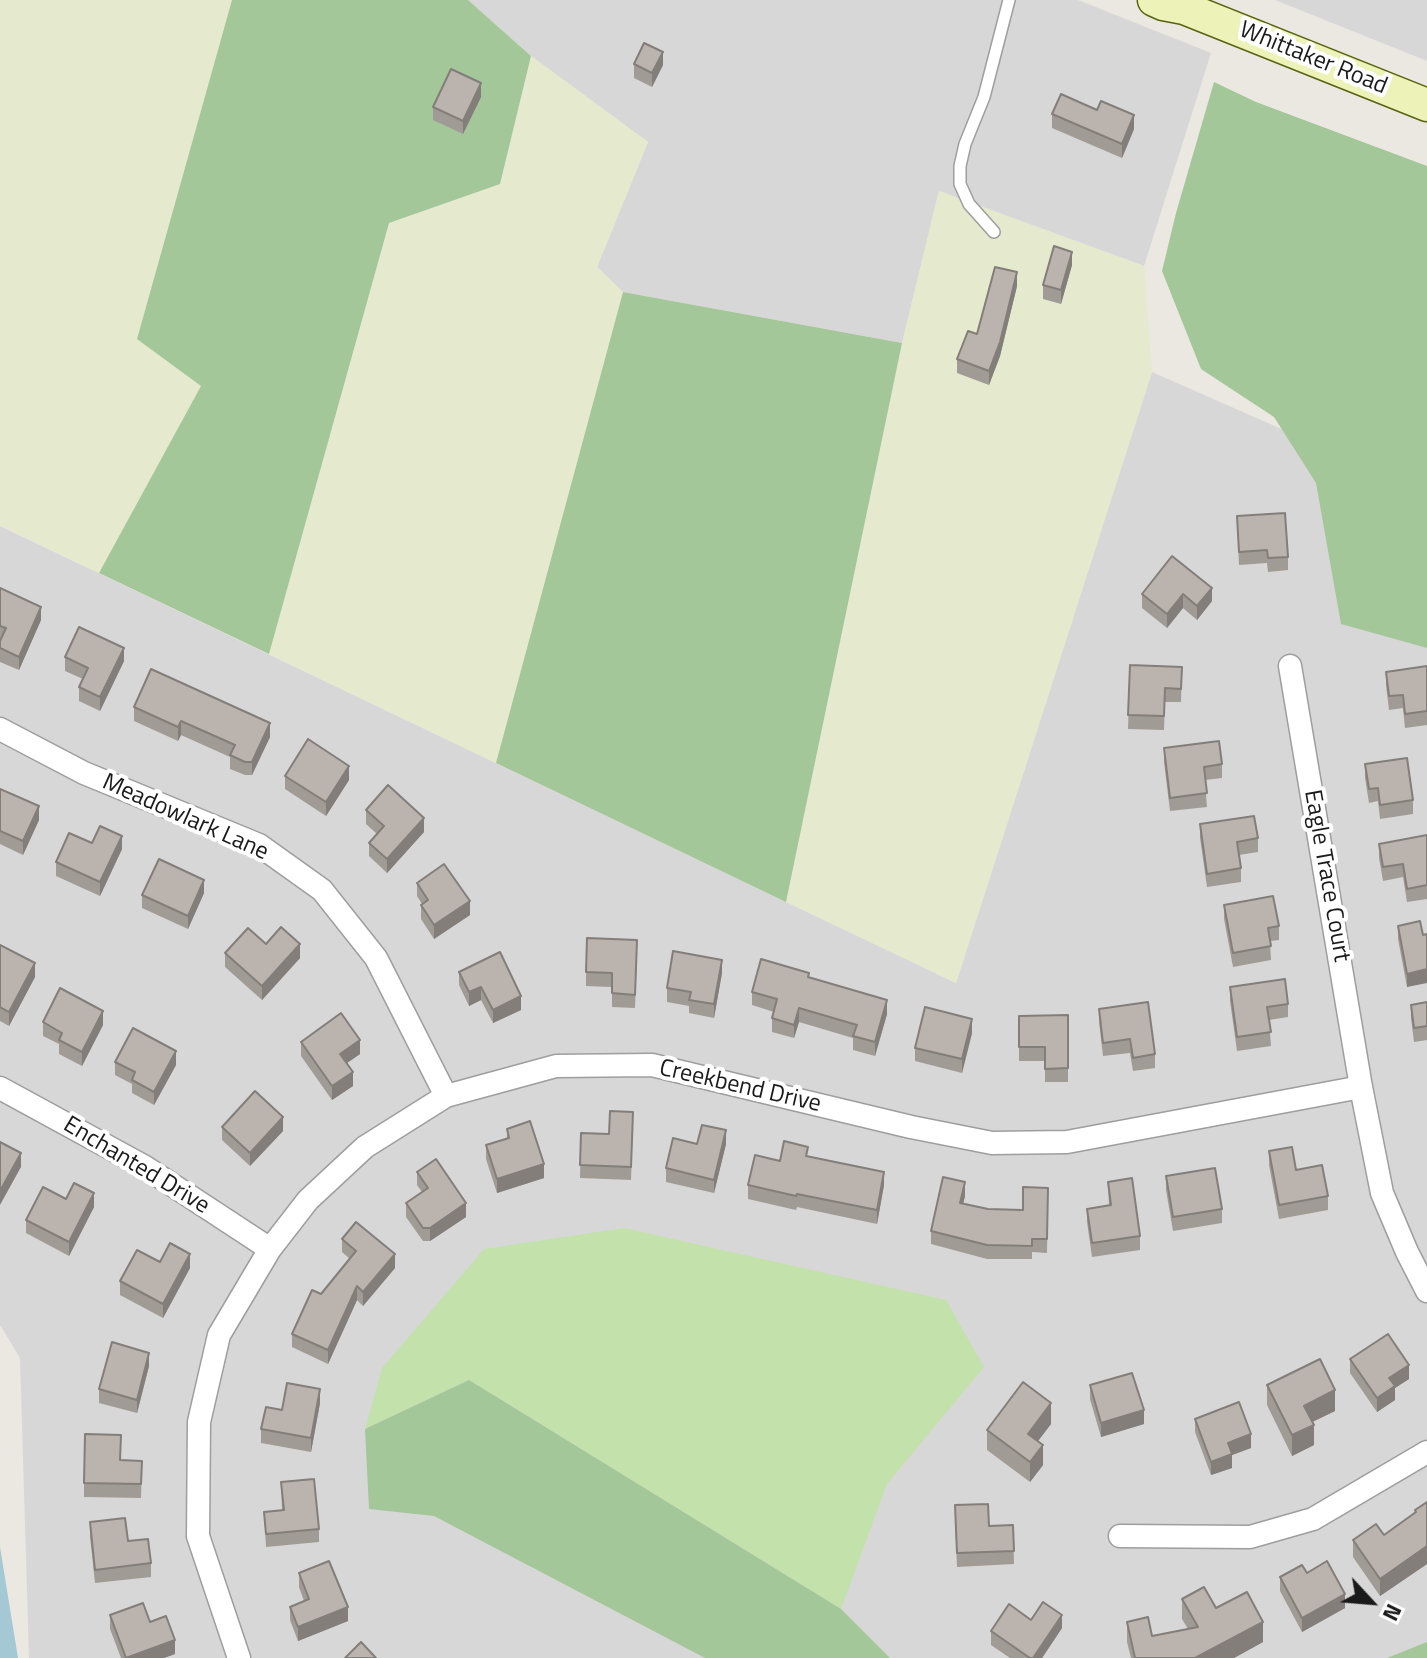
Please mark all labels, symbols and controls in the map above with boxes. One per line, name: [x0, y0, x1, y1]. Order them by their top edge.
street label: Whittaker Road: [1235, 16, 1391, 102]
street label: Meadowlark Lane: [97, 768, 273, 868]
street label: Eagle Trace Court: [1297, 788, 1355, 964]
street label: Creekbend Drive: [656, 1054, 824, 1120]
street label: Enchanted Drive: [58, 1111, 214, 1221]
north arrow: [1331, 1562, 1411, 1642]
text: N: [1374, 1598, 1411, 1627]

